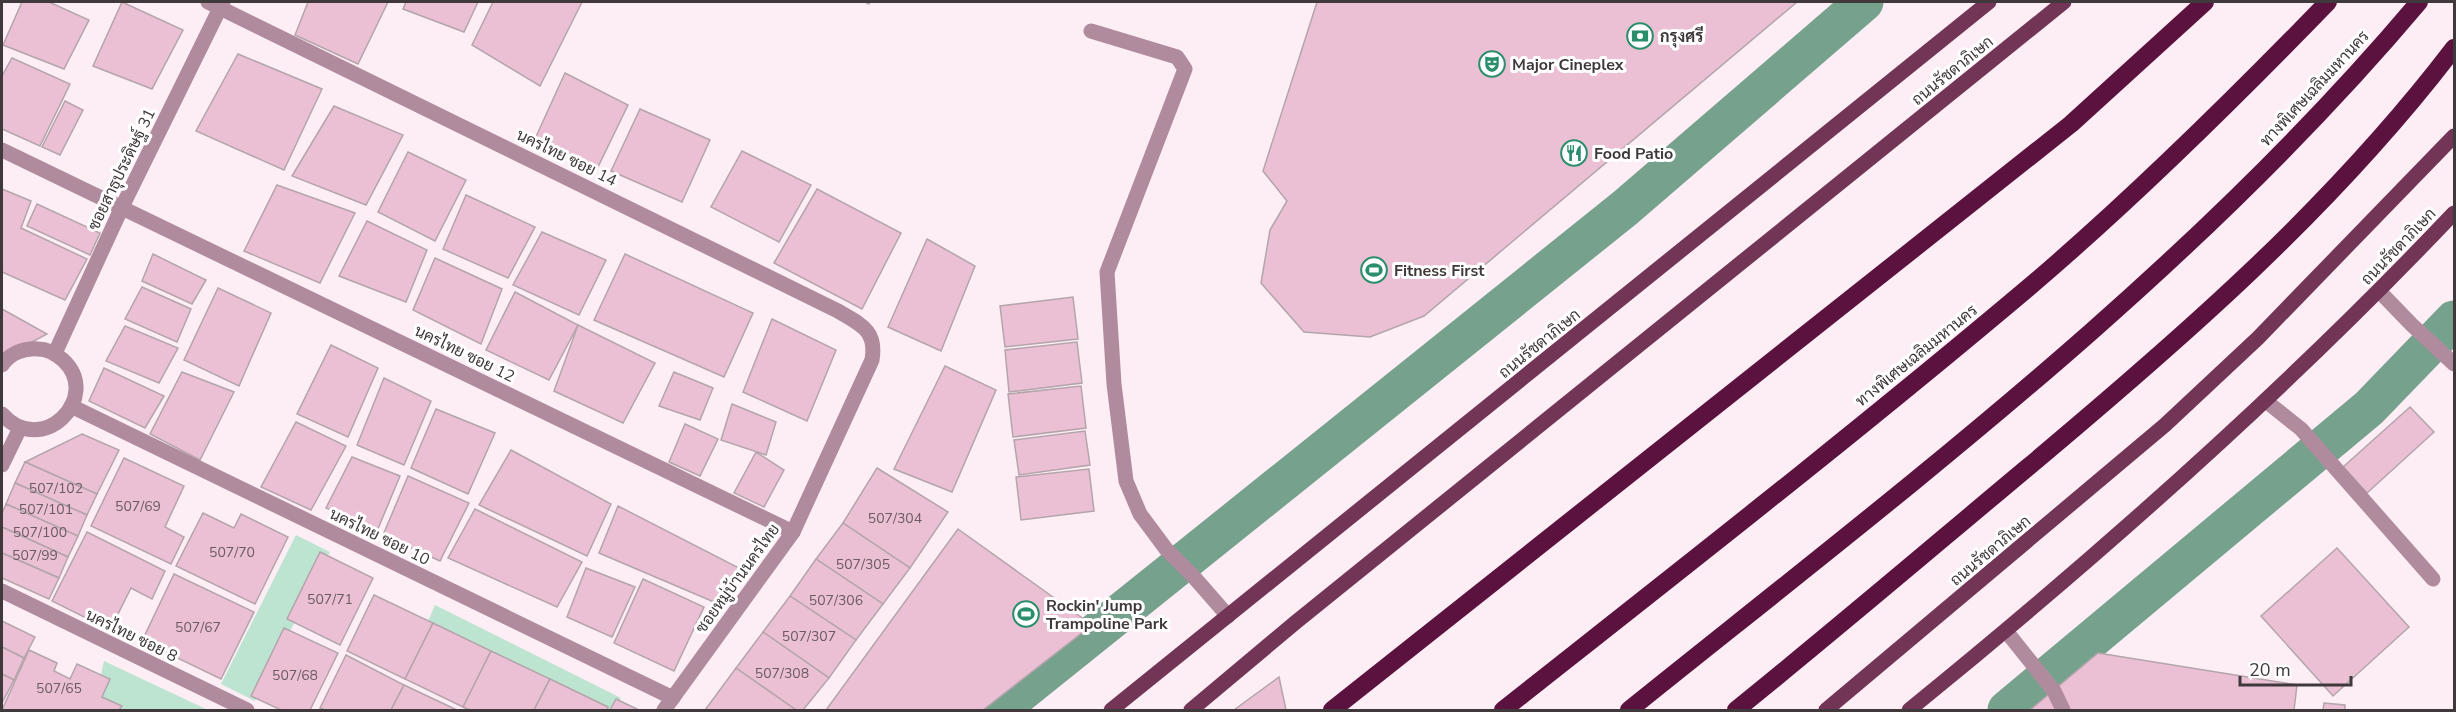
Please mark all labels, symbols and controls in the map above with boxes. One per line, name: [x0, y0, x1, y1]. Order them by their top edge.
bank icon: กรุงศรี: [1625, 21, 1655, 51]
place label: กรุงศรี: [1660, 26, 1704, 48]
street label: ทางพิเศษเฉลิมมหานคร: [2255, 26, 2374, 151]
street label: ถนนรัชดาภิเษก: [1907, 31, 1998, 111]
theatre icon: Major Cineplex: [1477, 49, 1507, 79]
place label: Major Cineplex: [1512, 54, 1624, 76]
street label: ซอยสาธุประดิษฐ์ 31: [81, 104, 161, 234]
street label: นครไทย ซอย 14: [513, 123, 621, 192]
restaurant icon: Food Patio: [1559, 138, 1589, 168]
place label: Food Patio: [1594, 143, 1673, 165]
street label: ถนนรัชดาภิเษก: [2356, 203, 2441, 290]
sports icon: Fitness First: [1359, 255, 1389, 285]
place label: Fitness First: [1394, 260, 1485, 282]
street label: ทางพิเศษเฉลิมมหานคร: [1851, 300, 1982, 412]
street label: ถนนรัชดาภิเษก: [1494, 304, 1585, 384]
street label: นครไทย ซอย 12: [411, 319, 519, 388]
house number: 507/102: [29, 479, 83, 498]
house number: 507/69: [115, 497, 161, 516]
house number: 507/101: [19, 500, 73, 519]
street label: นครไทย ซอย 10: [326, 502, 434, 571]
house number: 507/304: [868, 509, 922, 528]
street label: ถนนรัชดาภิเษก: [1946, 510, 2036, 591]
street label: ซอยหมู่บ้านนครไทย: [690, 519, 785, 638]
house number: 507/100: [13, 523, 67, 542]
house number: 507/70: [209, 543, 255, 562]
house number: 507/99: [12, 546, 58, 565]
house number: 507/305: [836, 555, 890, 574]
house number: 507/71: [307, 590, 353, 609]
house number: 507/306: [809, 591, 863, 610]
place label: Rockin' Jump Trampoline Park: [1046, 595, 1168, 635]
sports icon: Rockin' Jump Trampoline Park: [1011, 599, 1041, 629]
street label: นครไทย ซอย 8: [82, 603, 182, 668]
house number: 507/67: [175, 618, 221, 637]
house number: 507/307: [782, 627, 836, 646]
scale bar: [2240, 649, 2351, 687]
text: 20 m: [2249, 658, 2291, 682]
house number: 507/308: [755, 664, 809, 683]
house number: 507/68: [272, 666, 318, 685]
house number: 507/65: [36, 679, 82, 698]

